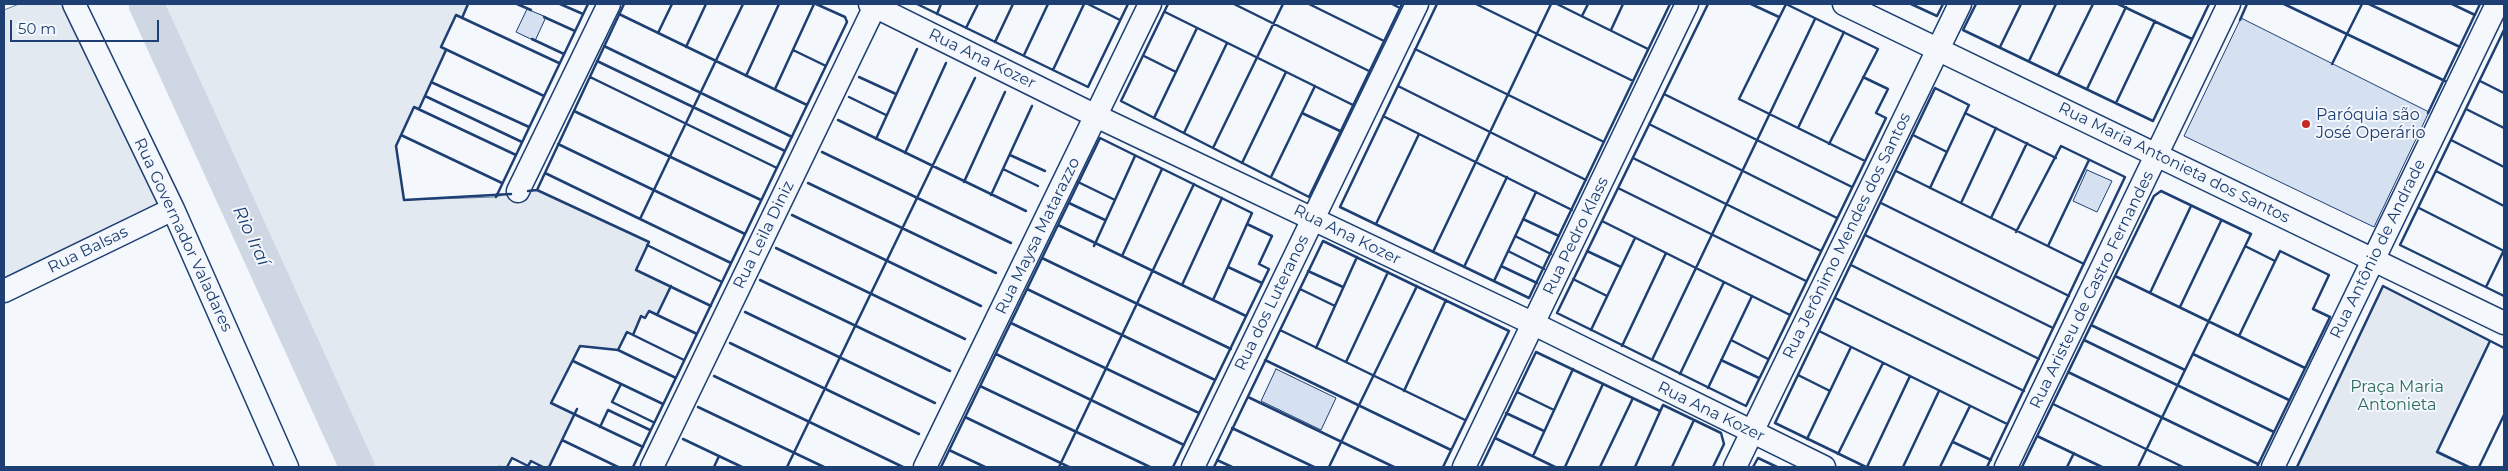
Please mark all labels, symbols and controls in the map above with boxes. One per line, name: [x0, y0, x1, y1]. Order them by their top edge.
scale bar: [12, 10, 161, 42]
text: 50 m: [18, 19, 56, 38]
street label: Rua Ana Kozer: [925, 25, 1039, 93]
street label: Rua Maria Antonieta dos Santos: [2055, 98, 2293, 228]
place label: Paróquia são José Operário: [2316, 105, 2425, 143]
street label: Rua Jerônimo Mendes dos Santos: [1779, 110, 1915, 362]
marker: Paróquia são José Operário: [2300, 118, 2312, 130]
street label: Rua Governador Valadares: [130, 135, 236, 335]
street label: Rua Maysa Matarazzo: [992, 154, 1084, 318]
street label: Rua Antônio de Andrade: [2326, 156, 2430, 342]
street label: Rua Aristeu de Castro Fernandes: [2026, 168, 2158, 412]
street label: Rua Pedro Klass: [1539, 174, 1613, 298]
street label: Rua Leila Diniz: [730, 178, 798, 292]
street label: Rua Ana Kozer: [1290, 201, 1404, 269]
water label: Rio Iraí: [228, 203, 274, 269]
street label: Rua Balsas: [45, 222, 131, 278]
street label: Rua dos Luteranos: [1231, 232, 1313, 374]
park label: Praça Maria Antonieta: [2350, 377, 2444, 415]
street label: Rua Ana Kozer: [1654, 378, 1768, 446]

